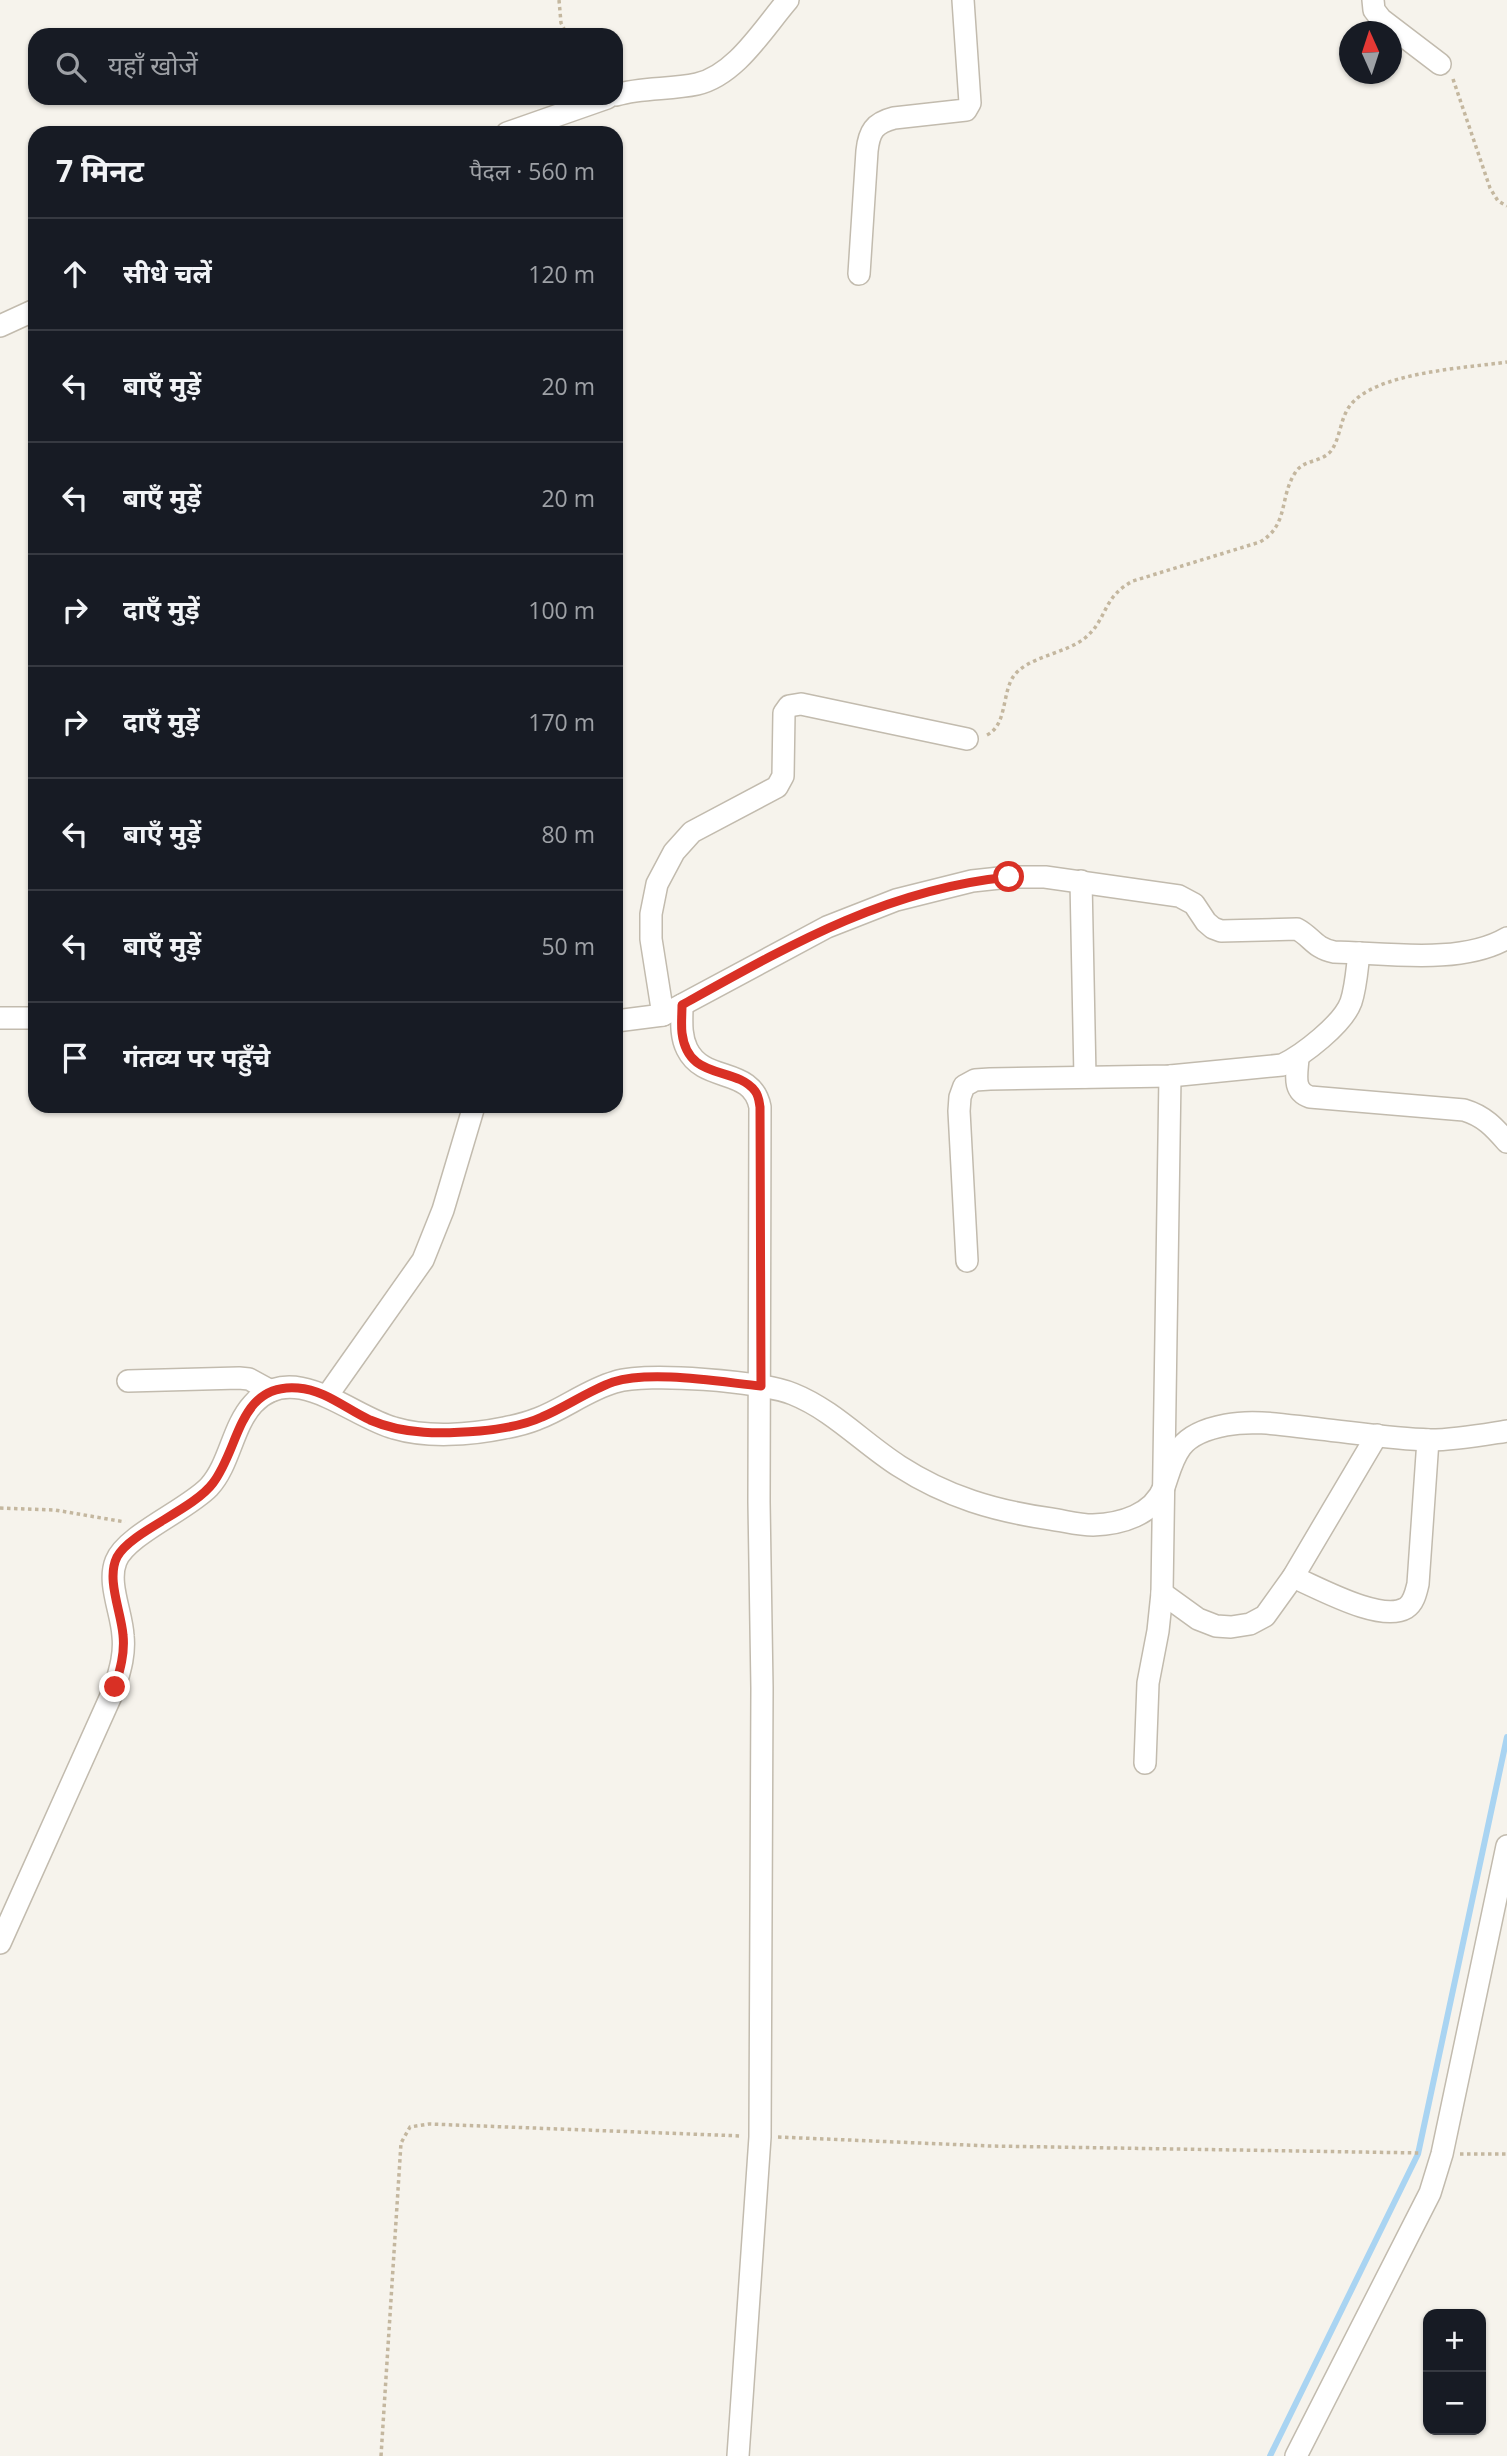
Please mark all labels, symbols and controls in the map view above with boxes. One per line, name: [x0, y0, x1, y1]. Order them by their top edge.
north arrow: [1339, 21, 1402, 84]
search box: [28, 28, 623, 105]
text: यहाँ खोजें: [108, 47, 198, 83]
icon: search: [52, 48, 90, 86]
text: 7 मिनट: [56, 150, 144, 191]
text: पैदल · 560 m: [469, 155, 595, 187]
icon: ahead: [56, 255, 94, 293]
text: सीधे चलें: [123, 255, 212, 291]
text: 120 m: [528, 258, 595, 290]
icon: left: [56, 367, 94, 405]
text: बाएँ मुड़ें: [123, 367, 201, 403]
text: 20 m: [541, 370, 595, 402]
icon: left: [56, 479, 94, 517]
text: बाएँ मुड़ें: [123, 479, 201, 515]
text: 20 m: [541, 482, 595, 514]
icon: right: [56, 591, 94, 629]
text: दाएँ मुड़ें: [123, 591, 200, 627]
text: 100 m: [528, 594, 595, 626]
icon: right: [56, 703, 94, 741]
text: दाएँ मुड़ें: [123, 703, 200, 739]
text: 170 m: [528, 706, 595, 738]
icon: left: [56, 815, 94, 853]
text: बाएँ मुड़ें: [123, 815, 201, 851]
text: 80 m: [541, 818, 595, 850]
route start: [993, 861, 1024, 892]
icon: left: [56, 927, 94, 965]
text: बाएँ मुड़ें: [123, 927, 201, 963]
text: 50 m: [541, 930, 595, 962]
icon: arrive: [56, 1039, 94, 1077]
text: गंतव्य पर पहुँचे: [123, 1039, 270, 1075]
route end: [99, 1671, 130, 1702]
map controls: [1423, 2309, 1486, 2435]
button: +: [1423, 2309, 1486, 2372]
button: −: [1423, 2372, 1486, 2435]

